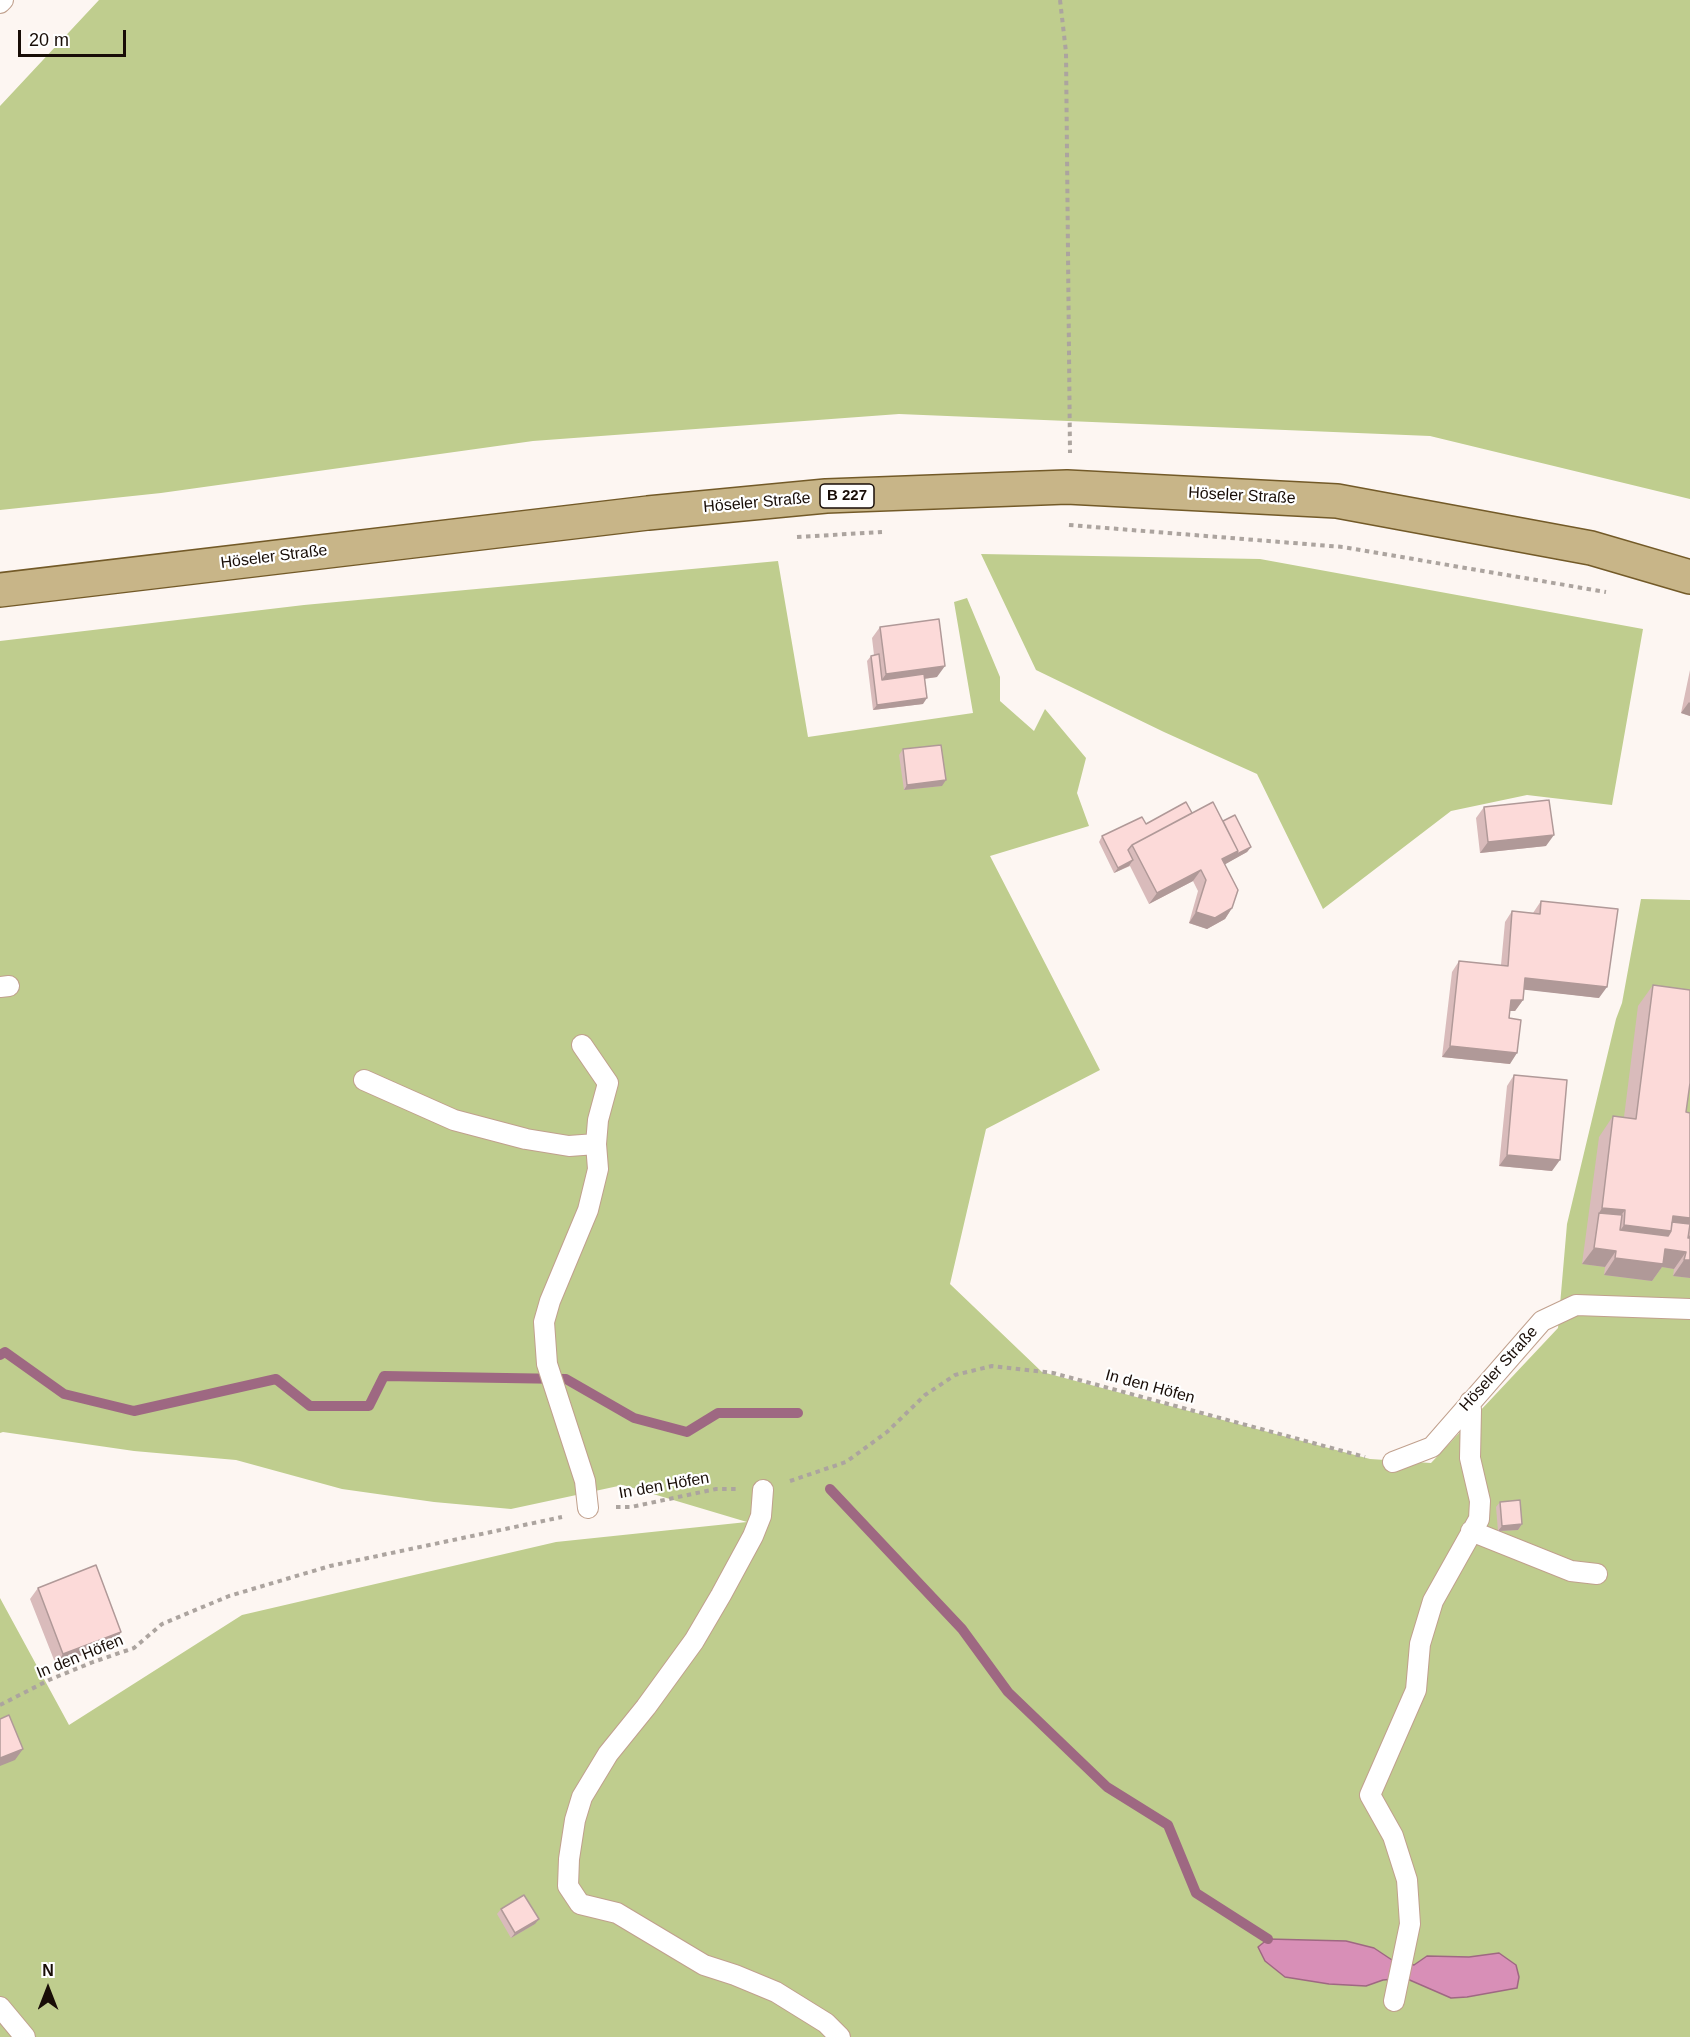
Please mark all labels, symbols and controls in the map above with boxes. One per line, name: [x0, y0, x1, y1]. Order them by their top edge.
scale bar: [21, 18, 129, 56]
text: 20 m: [29, 30, 69, 50]
road number: B 227: [820, 484, 874, 508]
street label: Höseler Straße: [1188, 484, 1296, 508]
street label: Höseler Straße: [703, 489, 811, 517]
street label: Höseler Straße: [219, 541, 329, 573]
street label: Höseler Straße: [1456, 1323, 1542, 1415]
street label: In den Höfen: [1103, 1366, 1197, 1408]
street label: In den Höfen: [617, 1469, 711, 1503]
street label: In den Höfen: [34, 1631, 126, 1683]
north arrow: [18, 1959, 78, 2019]
text: N: [42, 1962, 54, 1979]

